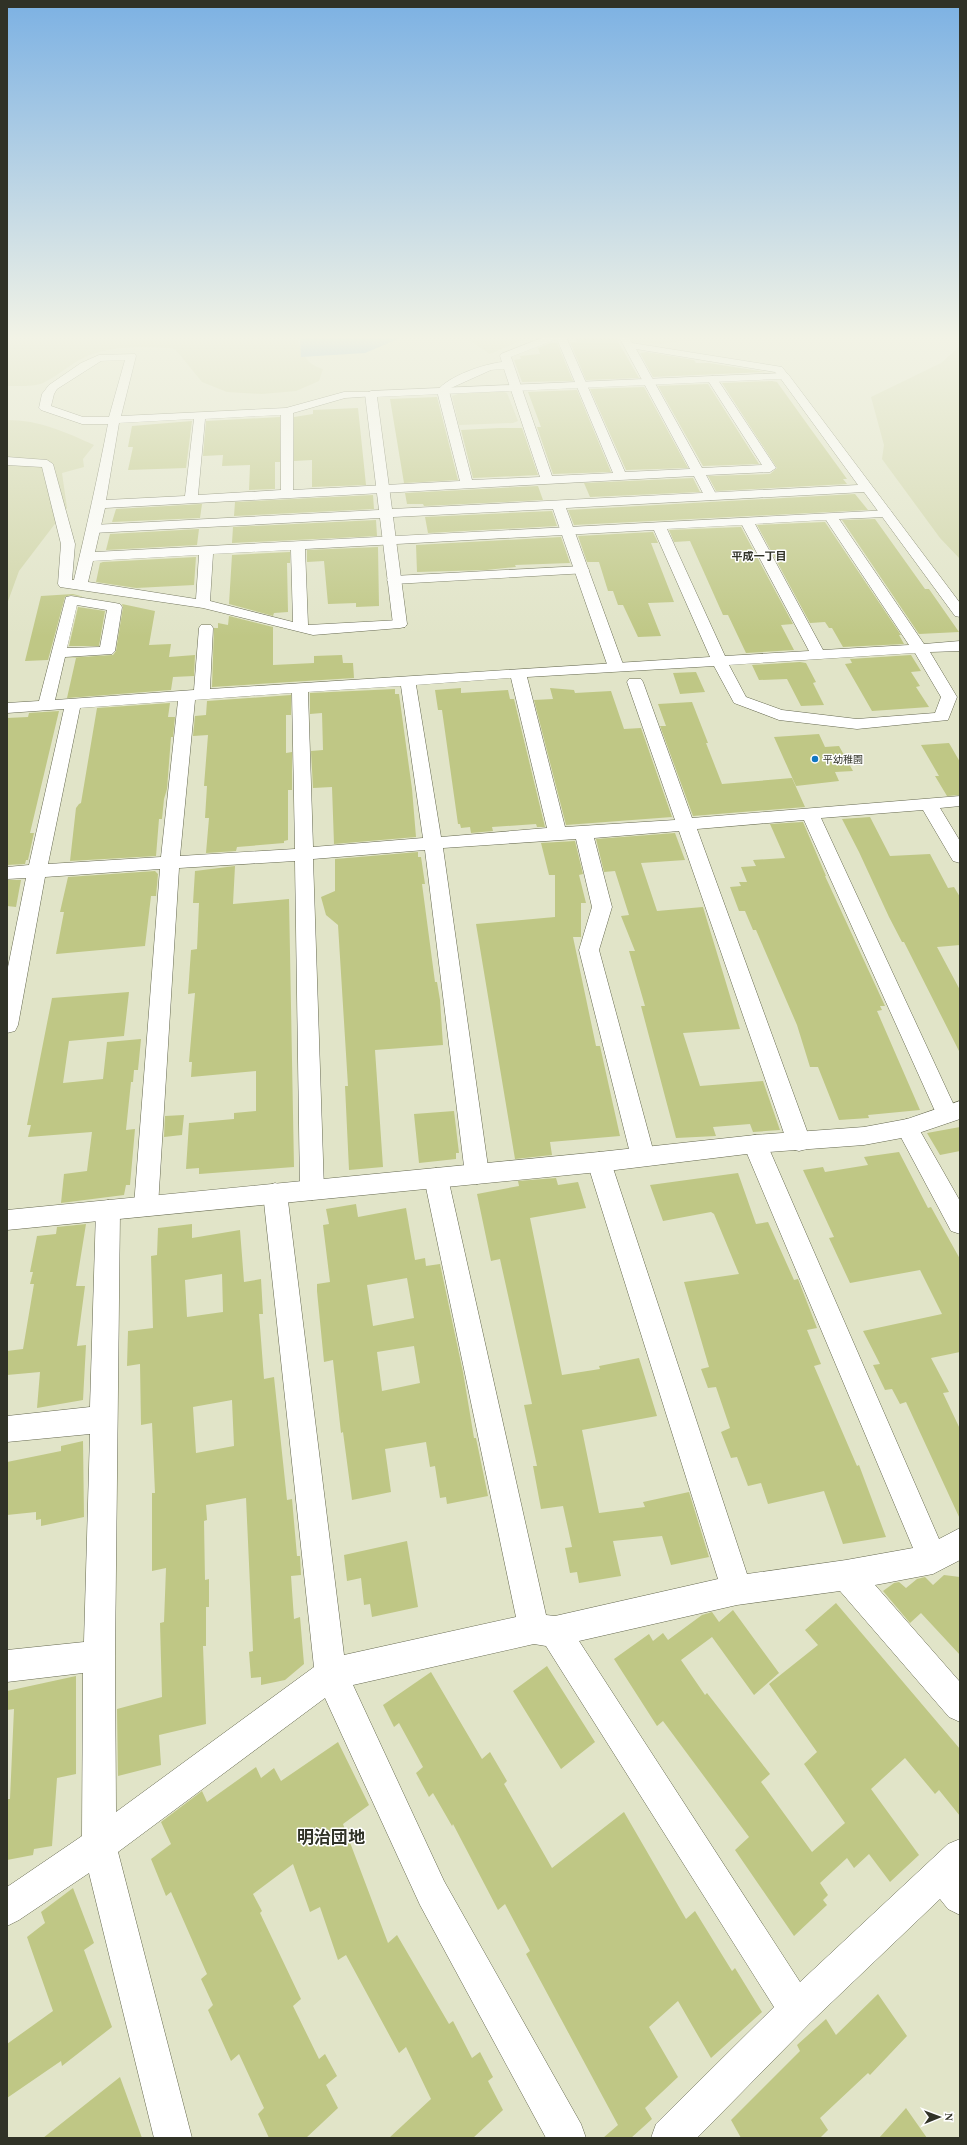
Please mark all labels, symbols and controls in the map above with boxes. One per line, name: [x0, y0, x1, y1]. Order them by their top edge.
district label: 平成一丁目: [732, 550, 787, 562]
marker: 平幼稚園: [810, 754, 820, 764]
place label: 平幼稚園: [823, 754, 863, 765]
district label: 明治団地: [297, 1828, 365, 1847]
north arrow: [919, 2097, 959, 2137]
text: N: [943, 2113, 955, 2121]

